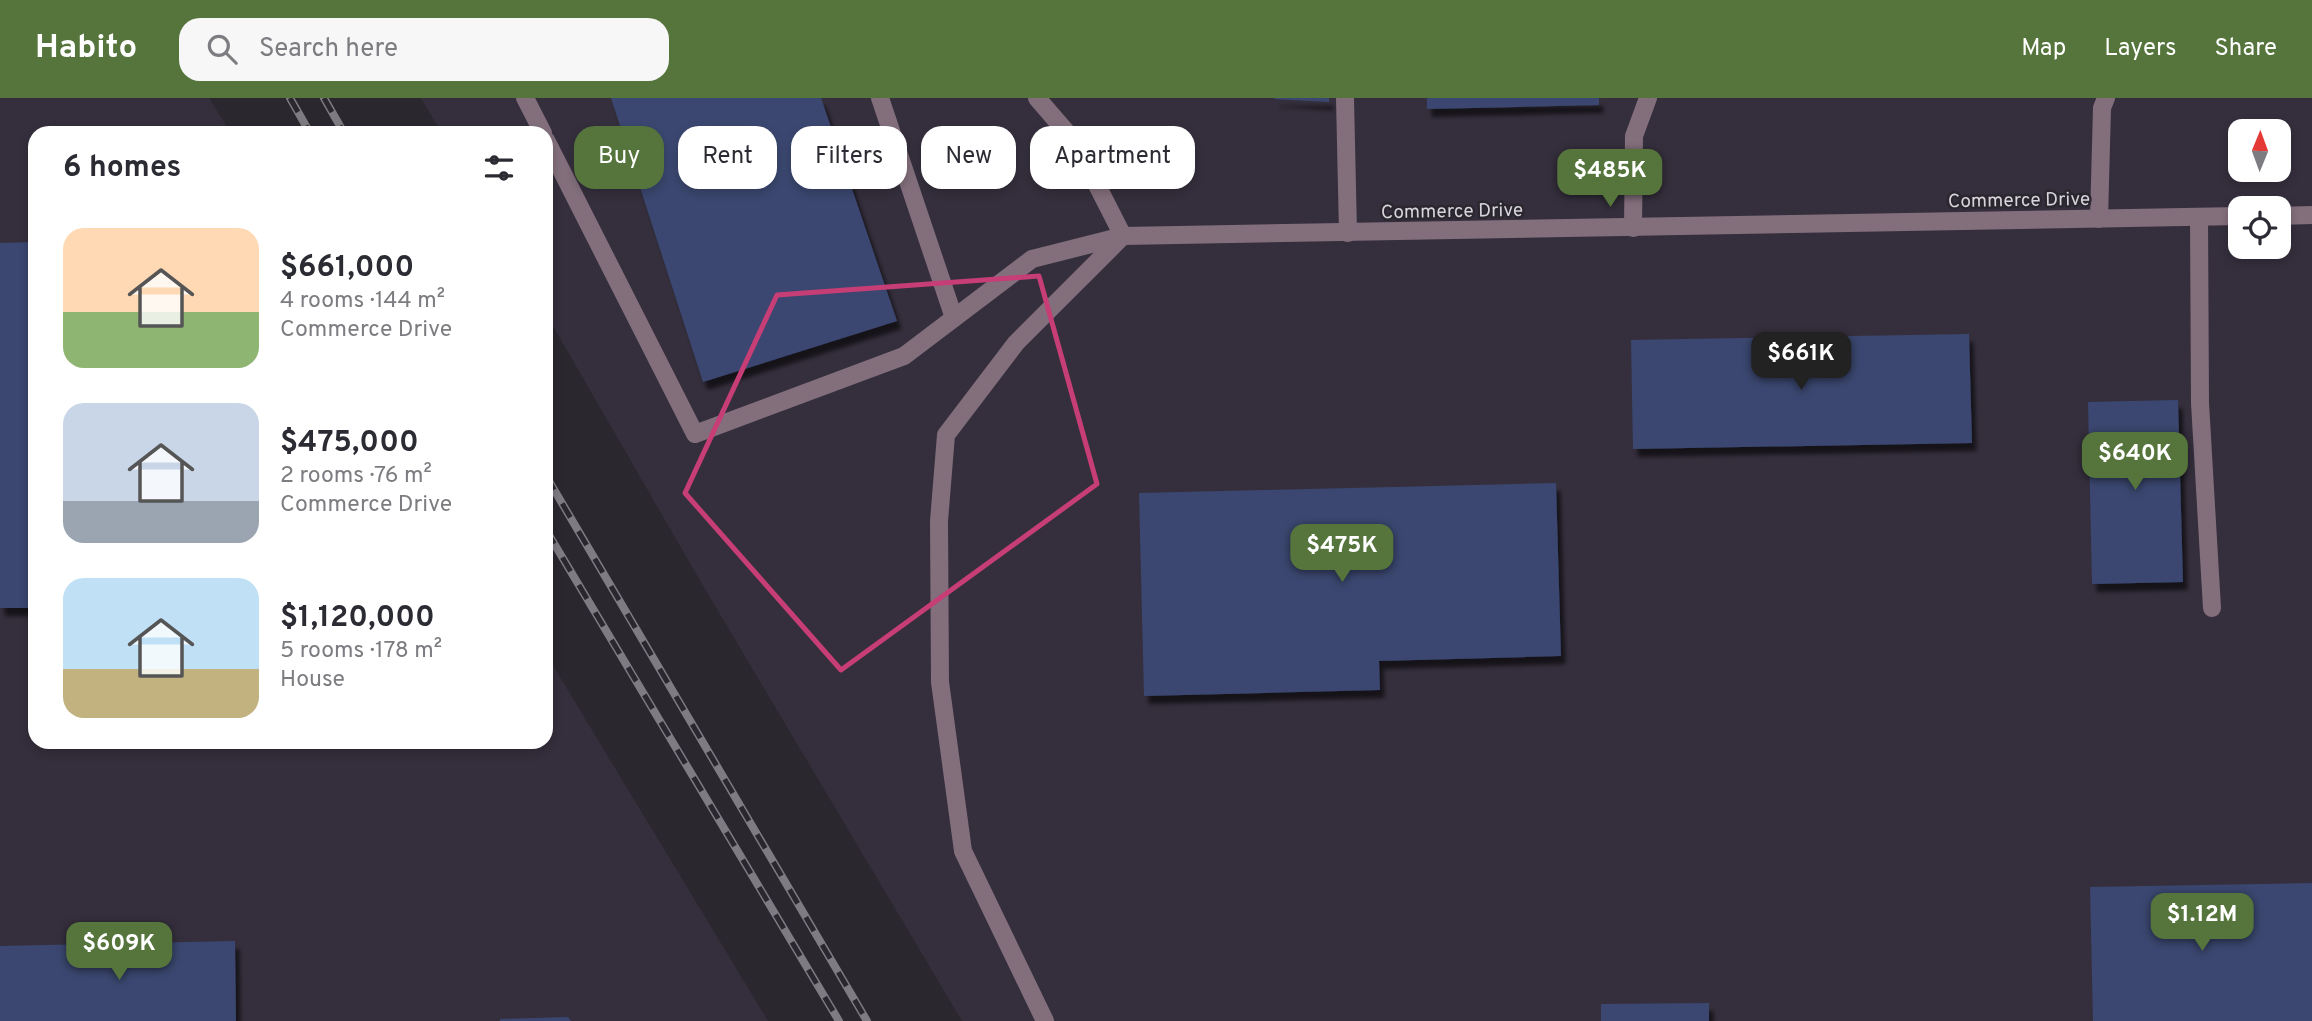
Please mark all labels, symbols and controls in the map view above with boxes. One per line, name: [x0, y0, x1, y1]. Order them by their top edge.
search box: [179, 18, 669, 81]
text: Habito: [35, 28, 137, 70]
icon: search: [203, 30, 241, 68]
text: Search here: [259, 33, 398, 66]
text: Map: [2021, 34, 2066, 64]
text: Layers: [2104, 34, 2176, 64]
text: Share: [2214, 34, 2277, 64]
north arrow: [2228, 119, 2291, 182]
map controls: [2228, 119, 2291, 259]
chip: Buy: [574, 126, 664, 189]
chip: Rent: [678, 126, 777, 189]
chip: Filters: [791, 126, 907, 189]
chip: New: [921, 126, 1016, 189]
chip: Apartment: [1030, 126, 1195, 189]
icon: filters: [480, 149, 518, 187]
text: 6 homes: [63, 150, 181, 187]
pin: $485K: [1561, 150, 1659, 209]
text: $485K: [1573, 157, 1647, 186]
street label: Commerce Drive: [1948, 188, 2090, 214]
button: locate: [2228, 196, 2291, 259]
street label: Commerce Drive: [1381, 199, 1523, 225]
text: $661,000: [280, 250, 414, 287]
icon: home: [119, 256, 203, 340]
text: 4 rooms · 144 m²: [280, 287, 445, 316]
text: Commerce Drive: [280, 316, 452, 345]
pin: $661K: [1752, 332, 1850, 392]
text: $661K: [1767, 340, 1835, 369]
text: $475,000: [280, 425, 419, 462]
icon: home: [119, 431, 203, 515]
pin: $640K: [2086, 432, 2184, 492]
text: $640K: [2098, 440, 2172, 469]
text: 2 rooms · 76 m²: [280, 462, 432, 491]
text: Commerce Drive: [280, 491, 452, 520]
pin: $475K: [1293, 524, 1391, 584]
text: $475K: [1306, 532, 1378, 561]
text: $1,120,000: [280, 600, 435, 637]
icon: home: [119, 606, 203, 690]
text: 5 rooms · 178 m²: [280, 637, 442, 666]
text: House: [280, 666, 345, 695]
pin: $1.12M: [2145, 894, 2259, 953]
text: $1.12M: [2167, 901, 2237, 930]
pin: $609K: [70, 922, 168, 982]
text: $609K: [82, 930, 156, 959]

